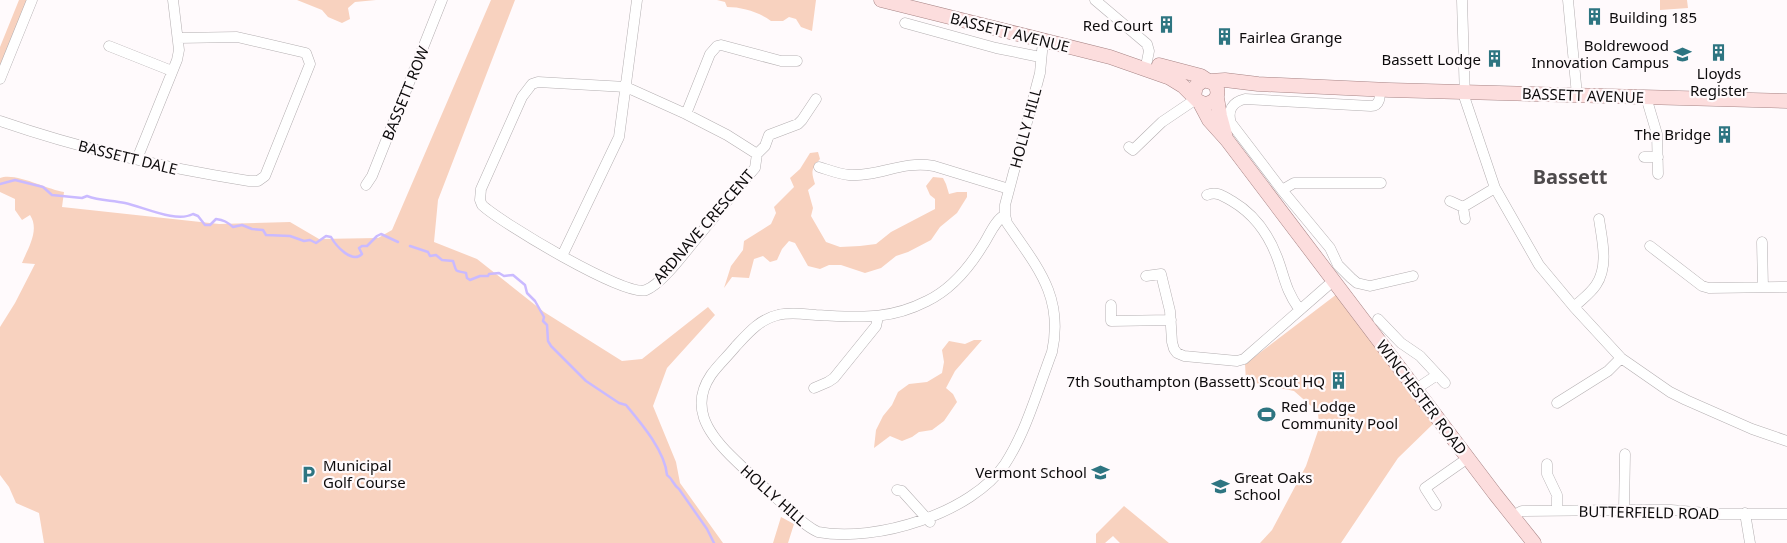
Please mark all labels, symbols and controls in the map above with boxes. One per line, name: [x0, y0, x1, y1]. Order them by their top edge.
building icon: Building 185: [1585, 7, 1605, 27]
place label: Building 185: [1609, 7, 1697, 27]
street label: BASSETT AVENUE: [948, 8, 1072, 56]
place label: Red Court: [1083, 15, 1154, 35]
building icon: Red Court: [1157, 15, 1177, 35]
building icon: Fairlea Grange: [1215, 27, 1235, 47]
place label: Fairlea Grange: [1239, 27, 1342, 47]
place label: Boldrewood Innovation Campus: [1531, 35, 1669, 72]
building icon: Lloyds Register: [1709, 42, 1729, 62]
street label: BASSETT ROW: [377, 43, 433, 143]
school or university icon: Boldrewood Innovation Campus: [1673, 44, 1693, 64]
place label: Bassett Lodge: [1381, 49, 1481, 69]
building icon: Bassett Lodge: [1485, 49, 1505, 69]
place label: Lloyds Register: [1690, 63, 1748, 100]
street label: BASSETT AVENUE: [1522, 83, 1644, 107]
street label: HOLLY HILL: [1005, 85, 1045, 170]
place label: The Bridge: [1634, 124, 1711, 144]
building icon: The Bridge: [1715, 124, 1735, 144]
street label: BASSETT DALE: [76, 135, 180, 179]
district label: Bassett: [1533, 163, 1608, 190]
street label: ARDNAVE CRESCENT: [648, 164, 758, 287]
street label: WINCHESTER ROAD: [1372, 336, 1472, 458]
place label: 7th Southampton (Bassett) Scout HQ: [1067, 371, 1325, 391]
building icon: 7th Southampton (Bassett) Scout HQ: [1329, 371, 1349, 391]
place label: Red Lodge Community Pool: [1281, 396, 1398, 433]
sports icon: Red Lodge Community Pool: [1257, 405, 1277, 425]
place label: Municipal Golf Course: [323, 455, 406, 492]
street label: HOLLY HILL: [737, 460, 811, 530]
place label: Vermont School: [975, 462, 1087, 482]
school or university icon: Vermont School: [1091, 462, 1111, 482]
parking icon: Municipal Golf Course: [299, 464, 319, 484]
place label: Great Oaks School: [1234, 467, 1312, 504]
school or university icon: Great Oaks School: [1210, 476, 1230, 496]
street label: BUTTERFIELD ROAD: [1579, 501, 1719, 523]

